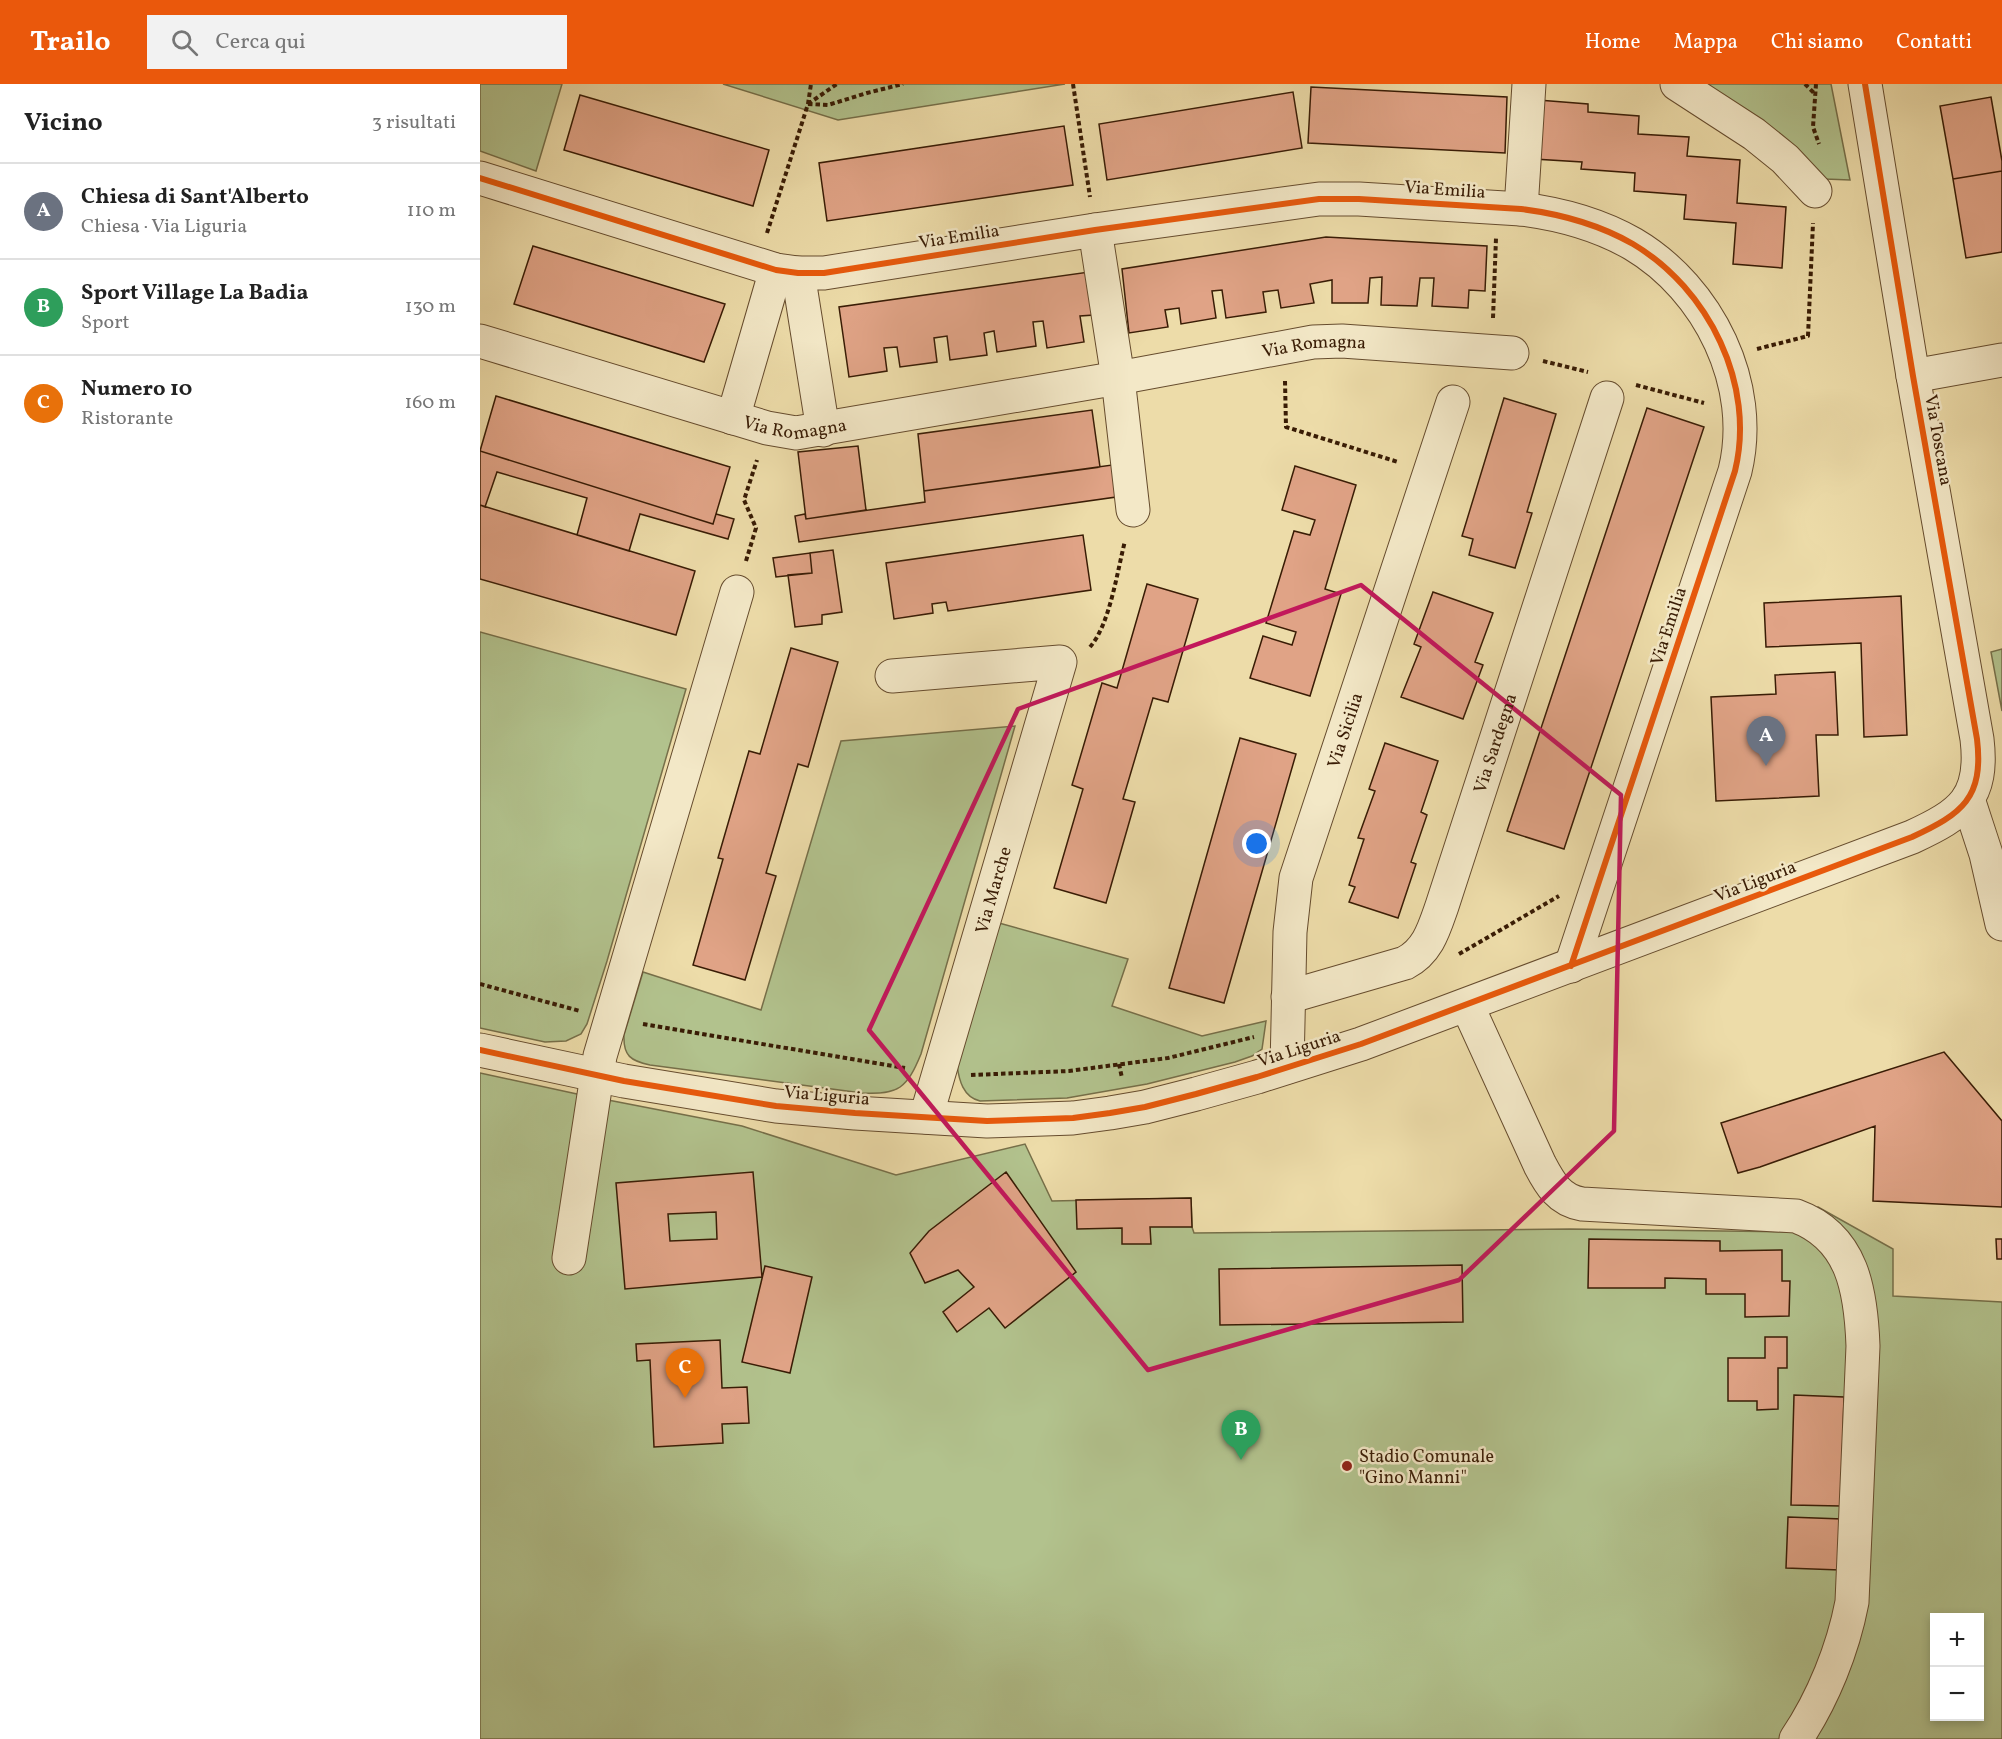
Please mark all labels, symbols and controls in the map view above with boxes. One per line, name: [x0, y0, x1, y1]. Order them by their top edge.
search box: [147, 15, 567, 69]
text: Trailo: [30, 23, 111, 62]
icon: search: [168, 26, 201, 59]
text: Cerca qui: [216, 27, 306, 58]
text: Home: [1585, 28, 1640, 57]
text: Mappa: [1673, 28, 1738, 57]
text: Chi siamo: [1771, 28, 1863, 57]
text: Contatti: [1896, 28, 1972, 57]
text: Vicino: [24, 105, 103, 141]
text: 3 risultati: [372, 109, 456, 137]
street label: Via Emilia: [1403, 175, 1486, 206]
text: Chiesa di Sant'Alberto: [81, 182, 309, 213]
text: A: [36, 197, 51, 225]
text: 110 m: [407, 197, 456, 225]
text: Chiesa · Via Liguria: [81, 213, 247, 241]
street label: Via Emilia: [917, 219, 1001, 256]
text: Sport Village La Badia: [81, 278, 308, 309]
text: B: [37, 293, 50, 321]
text: 130 m: [405, 293, 456, 321]
text: Sport: [81, 309, 130, 337]
street label: Via Romagna: [1260, 330, 1367, 365]
text: Numero 10: [81, 374, 192, 405]
text: C: [37, 389, 50, 417]
text: 160 m: [404, 389, 456, 417]
street label: Via Toscana: [1917, 393, 1958, 488]
text: Ristorante: [81, 405, 173, 433]
street label: Via Romagna: [740, 410, 849, 447]
street label: Via Emilia: [1645, 584, 1694, 669]
street label: Via Sicilia: [1322, 690, 1370, 772]
street label: Via Sardegna: [1468, 690, 1524, 797]
pin: A: [1746, 716, 1786, 766]
your location: [1242, 829, 1271, 858]
street label: Via Marche: [970, 844, 1019, 937]
street label: Via Liguria: [1711, 855, 1800, 910]
street label: Via Liguria: [1255, 1024, 1344, 1075]
street label: Via Liguria: [783, 1080, 871, 1113]
pin: C: [666, 1348, 704, 1398]
pin: B: [1222, 1410, 1260, 1460]
place label: Stadio Comunale "Gino Manni": [1359, 1445, 1494, 1491]
marker: Stadio Comunale "Gino Manni": [1340, 1459, 1354, 1473]
map controls: [1930, 1613, 1984, 1721]
button: +: [1930, 1613, 1984, 1667]
button: −: [1930, 1667, 1984, 1721]

